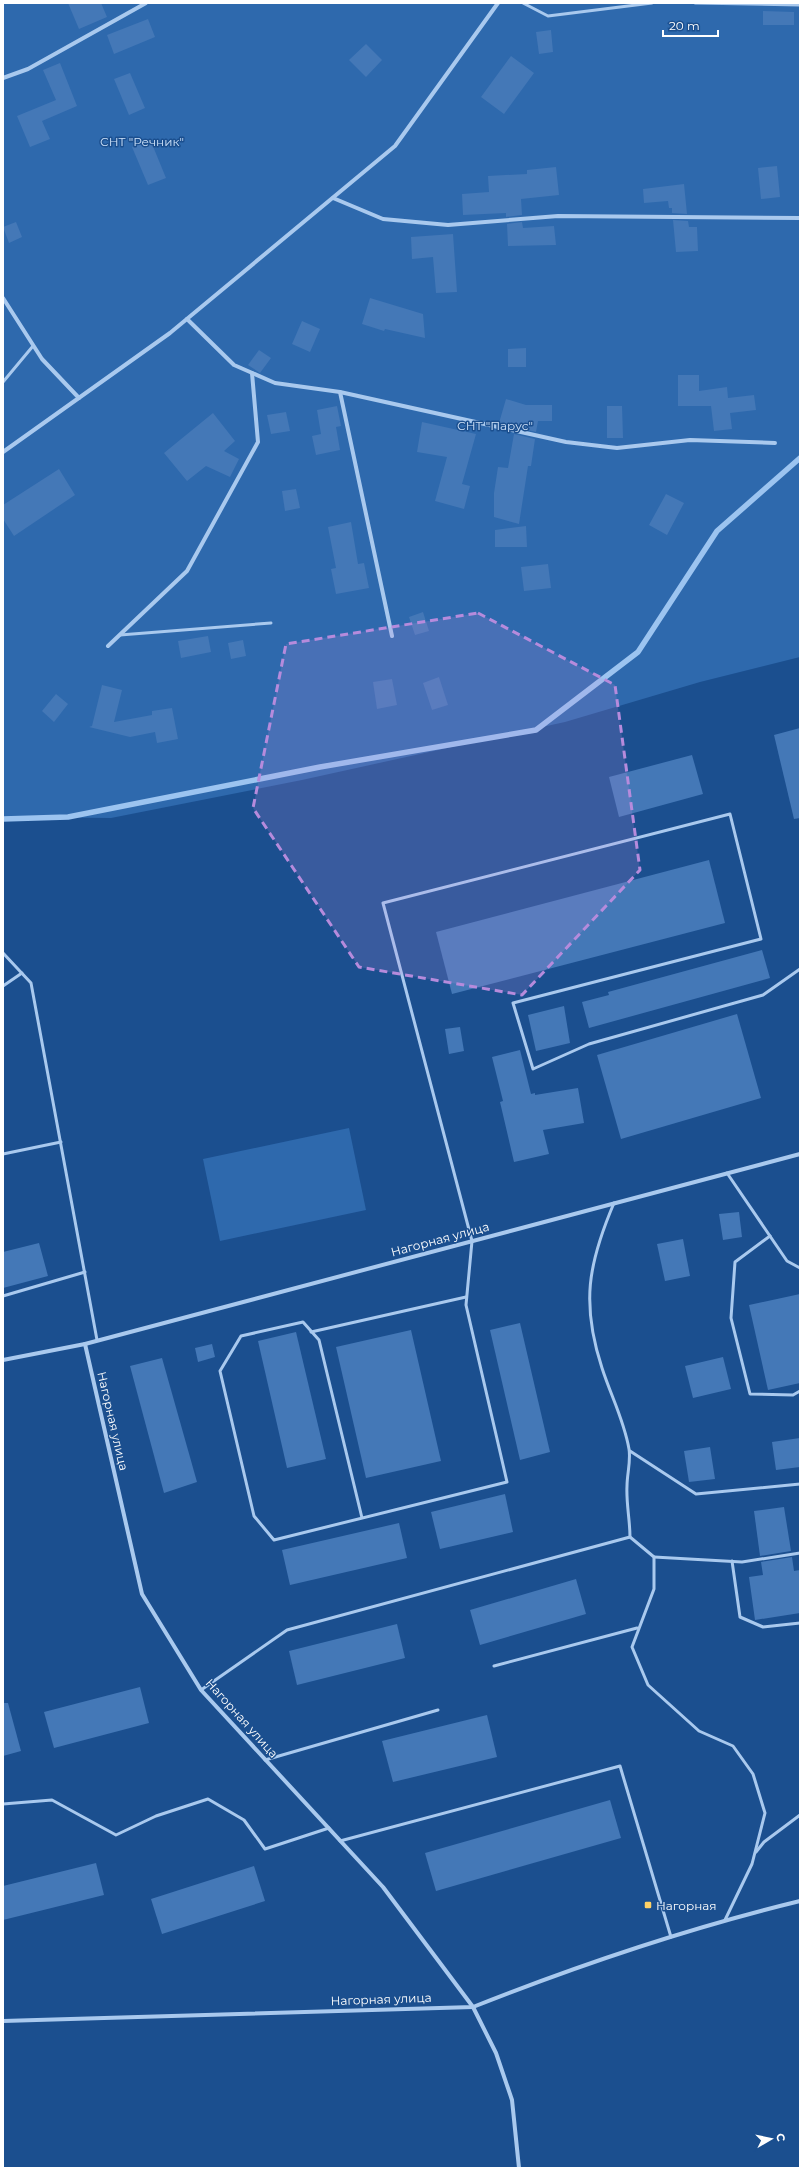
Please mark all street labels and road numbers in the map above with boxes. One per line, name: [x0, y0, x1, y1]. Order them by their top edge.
street label: Нагорная улица: [389, 1219, 491, 1259]
street label: Нагорная улица: [94, 1370, 132, 1472]
street label: Нагорная улица: [203, 1675, 281, 1761]
street label: Нагорная улица: [330, 1990, 432, 2008]

